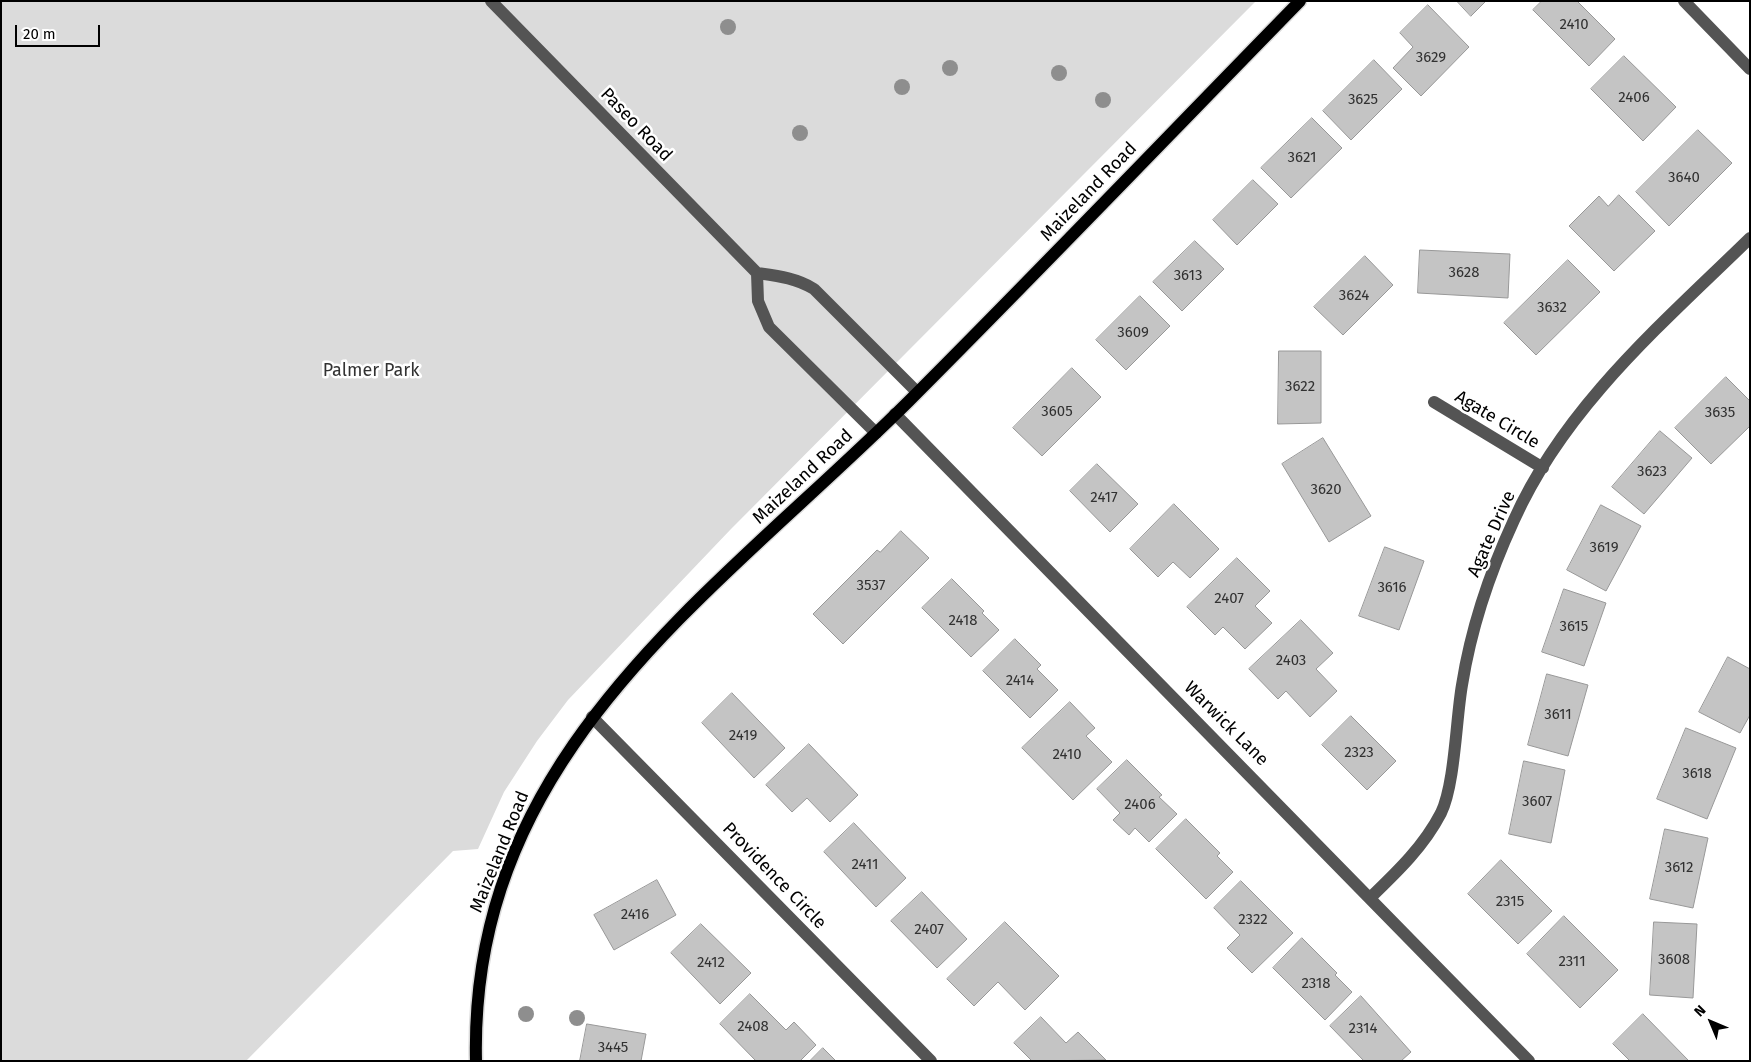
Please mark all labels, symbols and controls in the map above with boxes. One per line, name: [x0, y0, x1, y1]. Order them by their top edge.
scale bar: [18, 15, 102, 47]
house number: 2410: [1560, 16, 1588, 34]
text: 20 m: [23, 25, 56, 43]
house number: 3629: [1416, 49, 1446, 67]
street label: Paseo Road: [596, 84, 676, 166]
house number: 2406: [1618, 89, 1650, 107]
house number: 3625: [1348, 91, 1378, 109]
street label: Maizeland Road: [1036, 138, 1142, 246]
house number: 3621: [1288, 149, 1316, 167]
house number: 3640: [1668, 169, 1700, 187]
house number: 3628: [1449, 264, 1479, 282]
house number: 3613: [1174, 267, 1202, 285]
house number: 3624: [1339, 287, 1369, 305]
house number: 3632: [1537, 299, 1567, 317]
house number: 3609: [1117, 324, 1149, 342]
park label: Palmer Park: [323, 360, 419, 382]
house number: 3622: [1285, 378, 1315, 396]
street label: Agate Circle: [1451, 386, 1543, 454]
house number: 3605: [1041, 403, 1073, 421]
house number: 3635: [1705, 404, 1735, 422]
street label: Maizeland Road: [748, 425, 858, 529]
house number: 3623: [1637, 463, 1667, 481]
house number: 3620: [1310, 481, 1342, 499]
street label: Agate Drive: [1463, 488, 1521, 580]
house number: 2417: [1090, 489, 1118, 507]
house number: 3619: [1589, 539, 1619, 557]
house number: 3537: [857, 577, 885, 595]
house number: 3616: [1377, 579, 1407, 597]
house number: 2407: [1214, 590, 1244, 608]
house number: 2418: [949, 612, 977, 630]
house number: 3615: [1560, 618, 1588, 636]
house number: 2403: [1276, 652, 1306, 670]
house number: 2414: [1006, 672, 1034, 690]
street label: Warwick Lane: [1179, 677, 1273, 771]
house number: 3611: [1544, 706, 1572, 724]
house number: 2419: [729, 727, 757, 745]
house number: 2323: [1344, 744, 1374, 762]
house number: 2410: [1053, 746, 1081, 764]
house number: 3618: [1682, 765, 1712, 783]
street label: Maizeland Road: [466, 788, 534, 916]
house number: 3607: [1522, 793, 1552, 811]
house number: 2406: [1124, 796, 1156, 814]
street label: Providence Circle: [718, 818, 830, 934]
house number: 2411: [852, 856, 878, 874]
house number: 3612: [1665, 859, 1693, 877]
house number: 2315: [1496, 893, 1524, 911]
house number: 2416: [621, 906, 649, 924]
house number: 2322: [1238, 911, 1268, 929]
house number: 2407: [914, 921, 944, 939]
house number: 3608: [1658, 951, 1690, 969]
house number: 2311: [1558, 953, 1586, 971]
house number: 2412: [697, 954, 725, 972]
house number: 2318: [1301, 975, 1331, 993]
north arrow: [1686, 997, 1736, 1047]
text: N: [1691, 1002, 1709, 1020]
house number: 2408: [737, 1018, 769, 1036]
house number: 2314: [1349, 1020, 1377, 1038]
house number: 3445: [598, 1039, 628, 1057]

